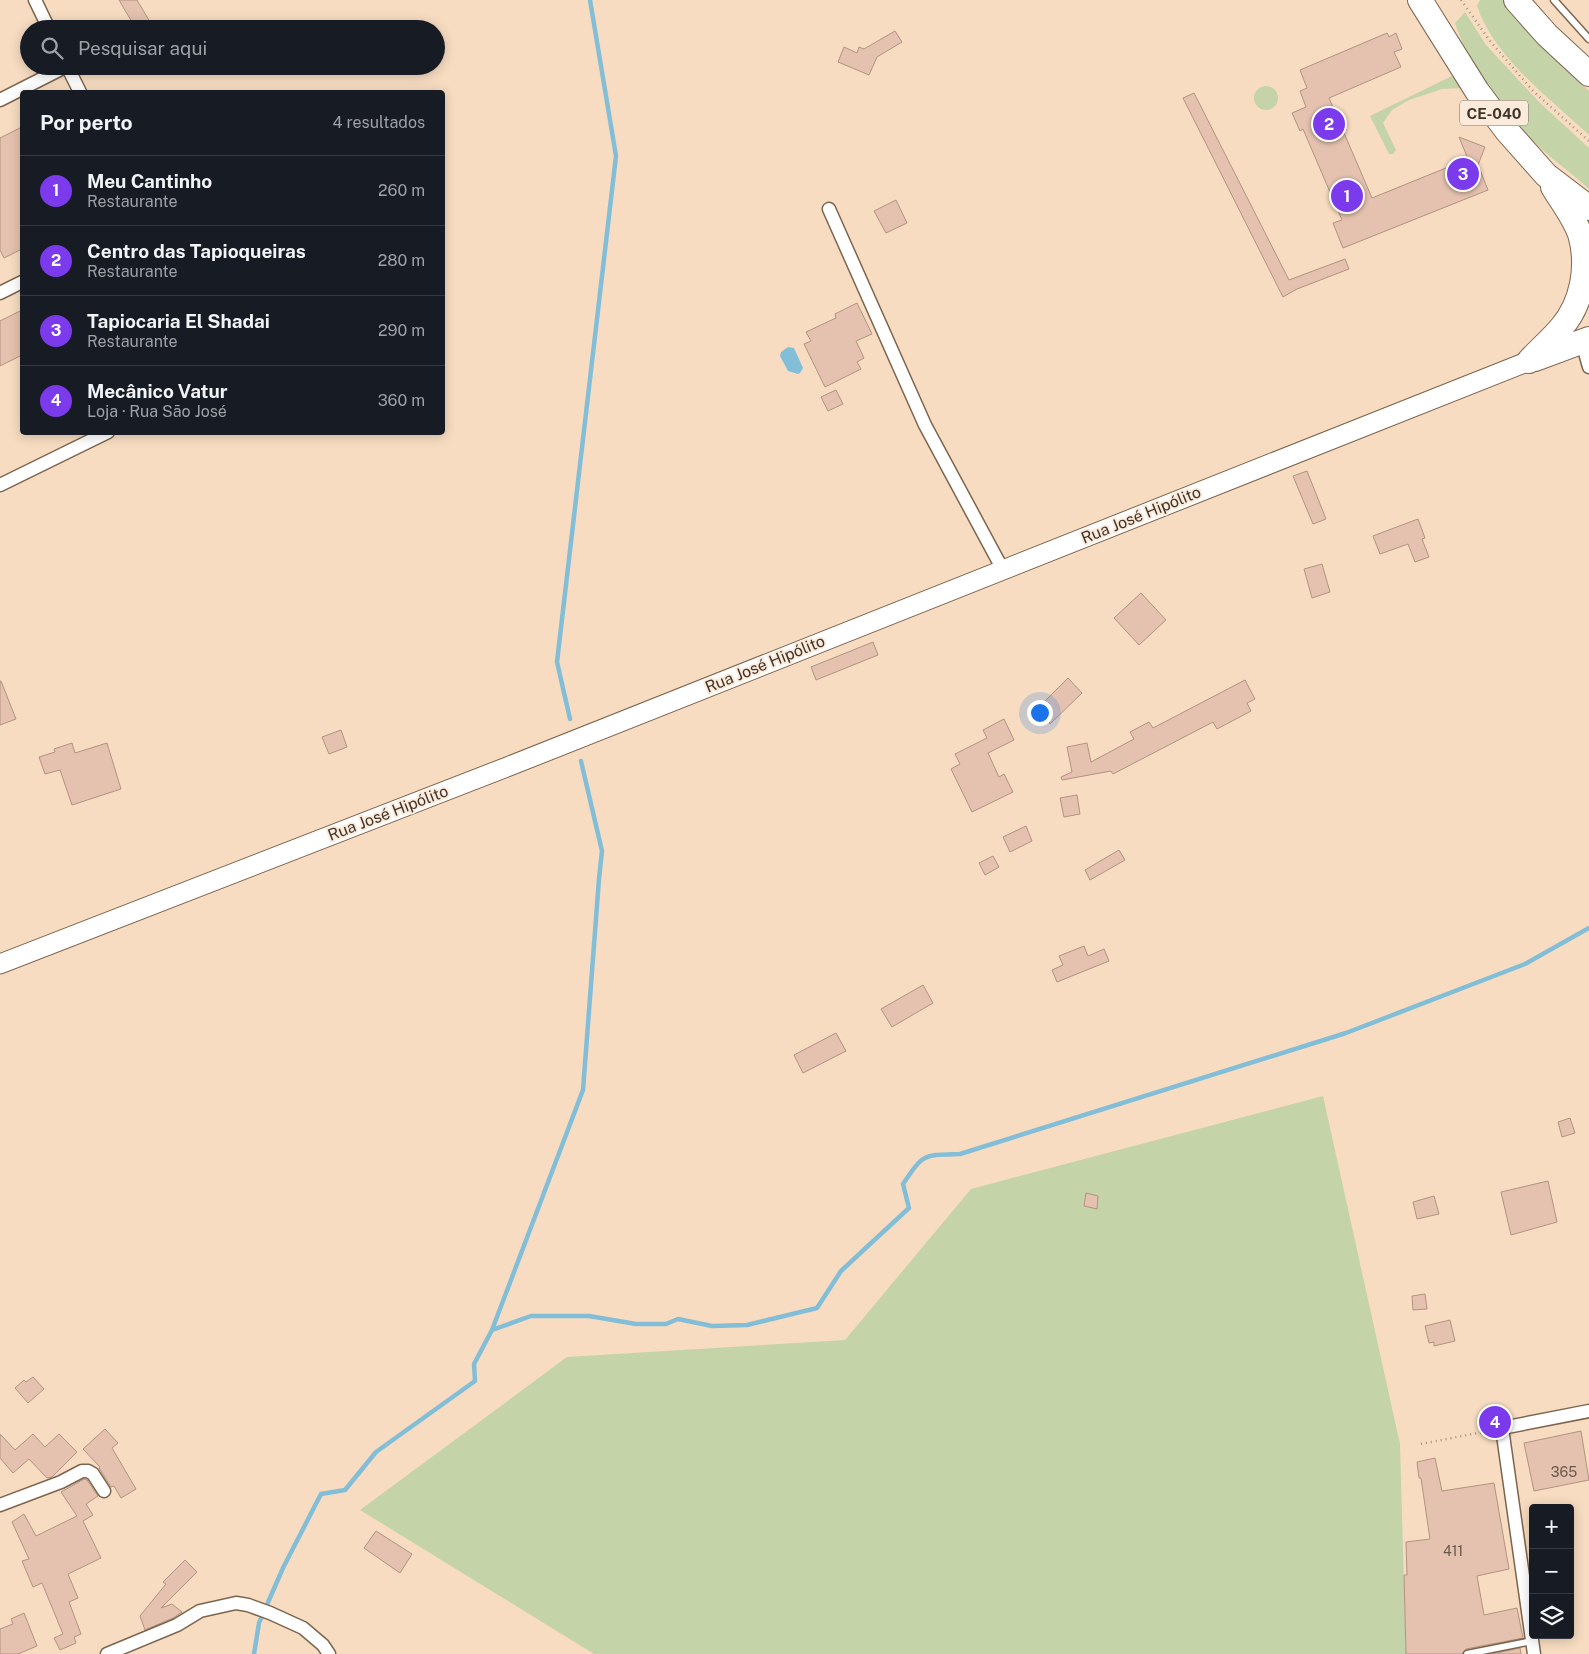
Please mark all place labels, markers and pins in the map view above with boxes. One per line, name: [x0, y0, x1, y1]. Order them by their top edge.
pin: 2: [1313, 105, 1345, 143]
pin: 3: [1447, 155, 1479, 193]
pin: 1: [1331, 177, 1363, 215]
pin: 4: [1479, 1403, 1511, 1441]

